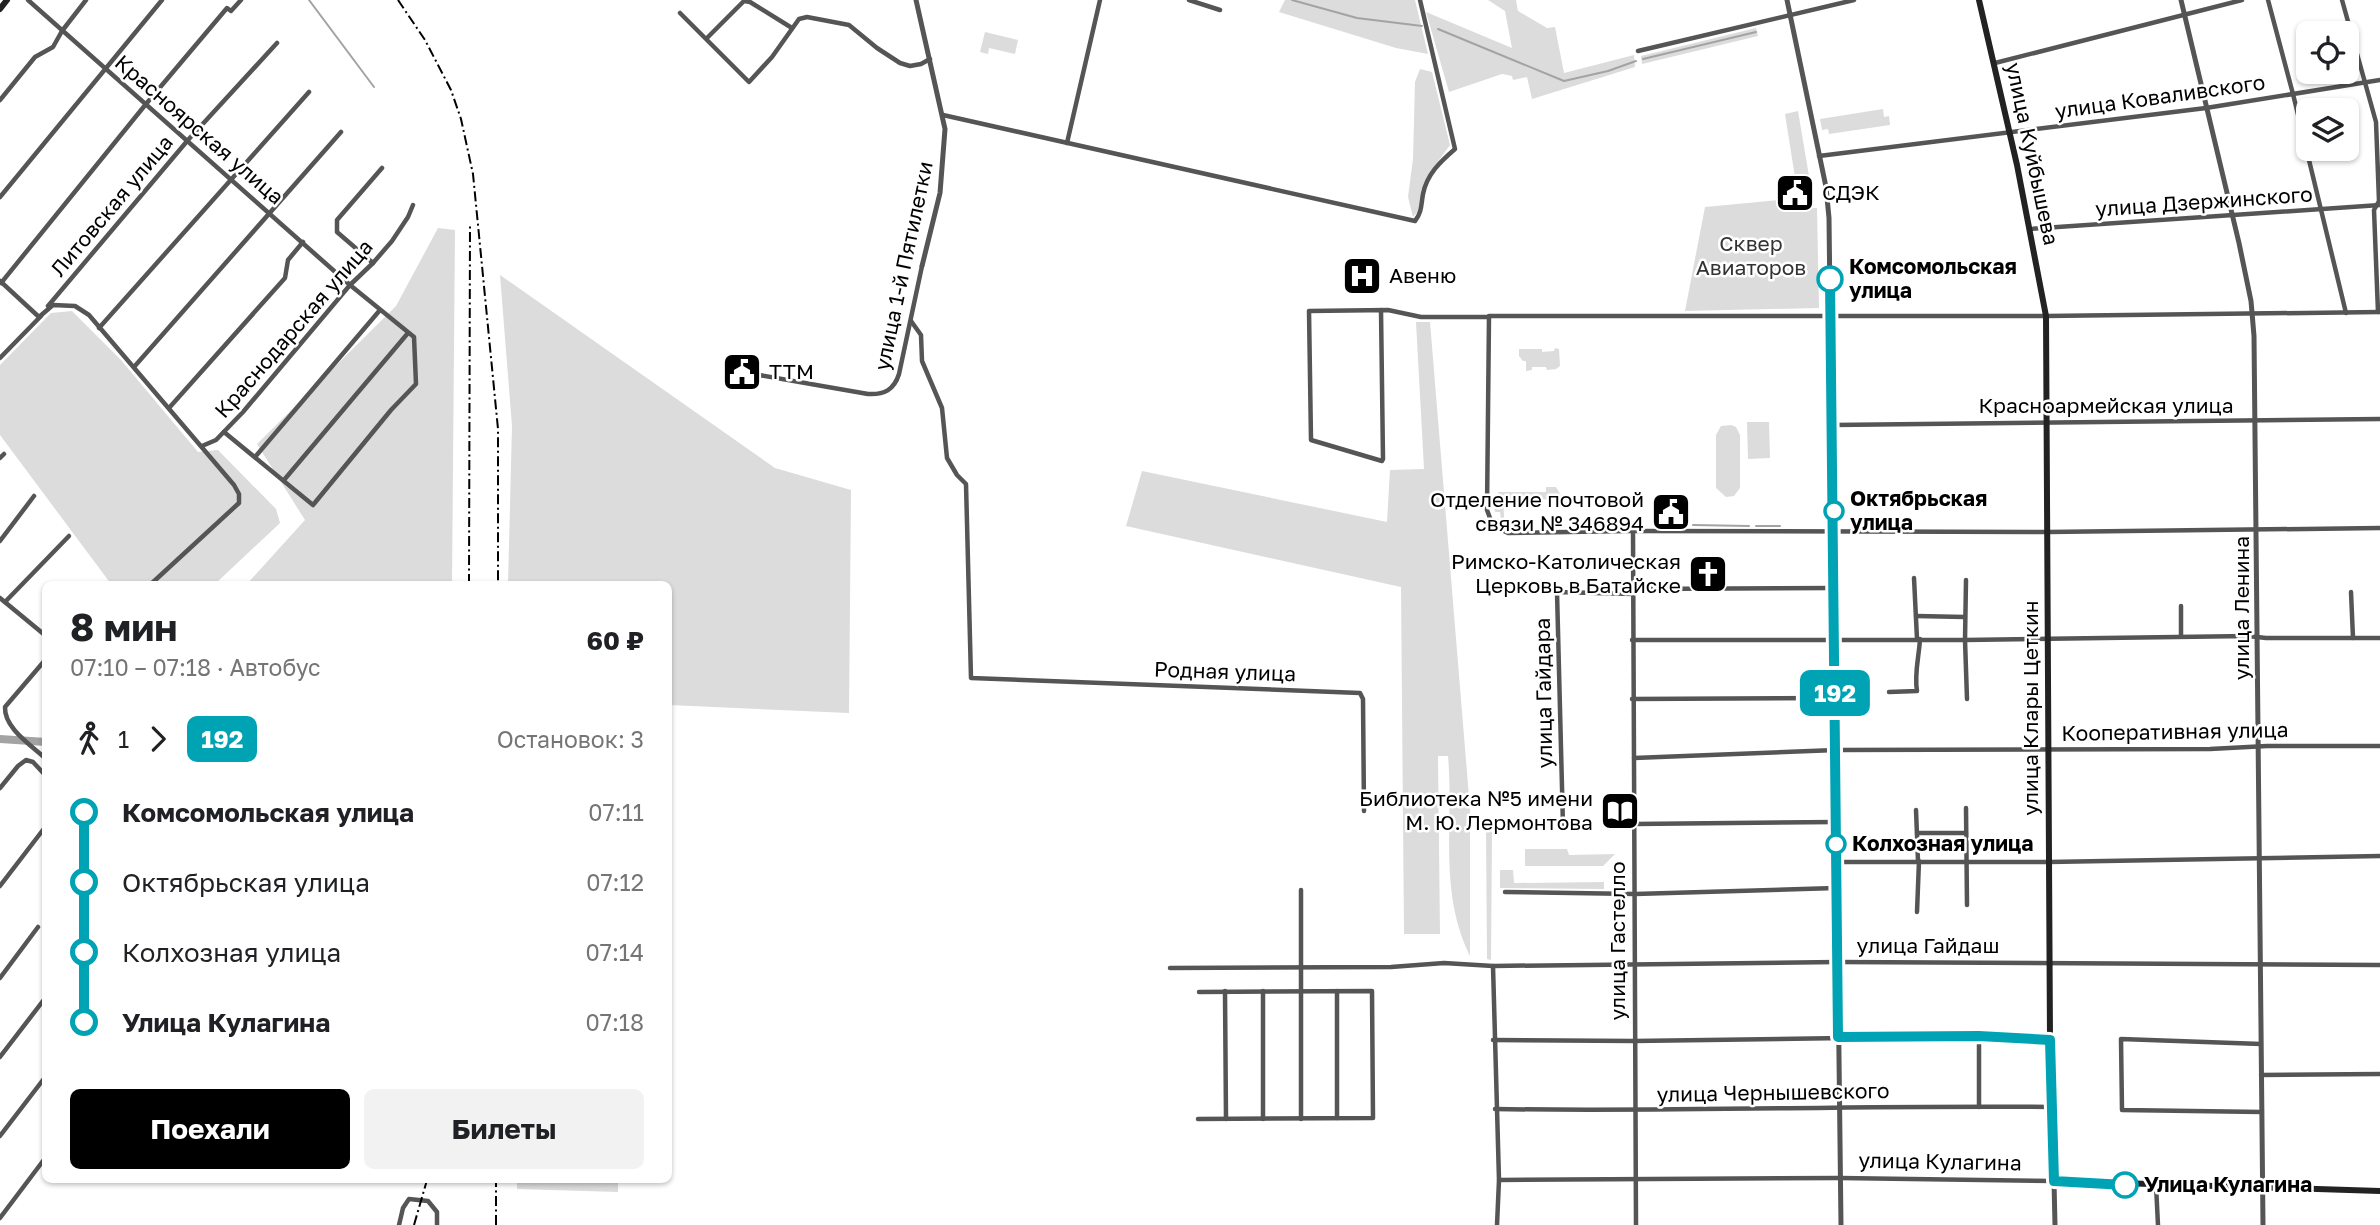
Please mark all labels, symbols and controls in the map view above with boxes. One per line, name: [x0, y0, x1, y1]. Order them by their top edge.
map controls: [2296, 21, 2359, 161]
button: locate: [2296, 21, 2359, 84]
street label: Красноярская улица: [110, 49, 289, 210]
street label: улица Куйбышева: [2001, 60, 2065, 247]
street label: улица Коваливского: [2053, 68, 2267, 124]
button: layers: [2296, 98, 2359, 161]
street label: Литовская улица: [45, 129, 178, 281]
street label: улица 1-й Пятилетки: [868, 159, 938, 373]
public building icon: СДЭК: [1774, 172, 1816, 214]
place label: СДЭК: [1822, 179, 1880, 205]
street label: улица Дзержинского: [2094, 180, 2313, 222]
park label: Сквер Авиаторов: [1696, 230, 1806, 280]
street label: Краснодарская улица: [209, 234, 378, 423]
place label: Комсомольская улица: [1849, 253, 2017, 303]
hospital icon: Авеню: [1341, 255, 1383, 297]
place label: Авеню: [1389, 262, 1456, 288]
marker: Комсомольская улица: [1817, 266, 1843, 292]
public building icon: ТТМ: [721, 351, 763, 393]
place label: ТТМ: [769, 358, 814, 384]
street label: Красноармейская улица: [1978, 392, 2234, 418]
place label: Октябрьская улица: [1850, 485, 1987, 535]
place label: Отделение почтовой связи № 346894: [1430, 486, 1644, 536]
public building icon: Отделение почтовой связи № 346894: [1650, 491, 1692, 533]
marker: Октябрьская улица: [1824, 501, 1844, 521]
street label: улица Ленина: [2228, 536, 2254, 680]
place label: Римско-Католическая Церковь в Батайске: [1451, 548, 1681, 598]
church icon: Римско-Католическая Церковь в Батайске: [1687, 553, 1729, 595]
street label: улица Клары Цеткин: [2017, 600, 2043, 816]
text: 8 мин: [70, 604, 178, 649]
street label: улица Гайдара: [1529, 617, 1557, 769]
text: 60 ₽: [587, 625, 644, 656]
text: 07:10 – 07:18 · Автобус: [70, 653, 321, 681]
street label: Родная улица: [1154, 656, 1296, 686]
line badge: 192: [1795, 670, 1875, 716]
text: 192: [1814, 678, 1856, 707]
street label: Кооперативная улица: [2061, 716, 2289, 746]
icon: walk: [70, 720, 108, 758]
icon: forward: [139, 720, 177, 758]
text: 192: [201, 724, 243, 753]
text: 1: [118, 725, 129, 753]
text: Остановок: 3: [497, 725, 644, 753]
place label: Библиотека №5 имени М. Ю. Лермонтова: [1359, 785, 1593, 835]
library icon: Библиотека №5 имени М. Ю. Лермонтова: [1599, 790, 1641, 832]
text: Комсомольская улица: [122, 797, 414, 828]
text: 07:11: [588, 798, 644, 826]
place label: Колхозная улица: [1852, 830, 2034, 856]
marker: Колхозная улица: [1826, 834, 1846, 854]
street label: улица Гастелло: [1604, 862, 1630, 1020]
text: Октябрьская улица: [122, 867, 370, 898]
text: 07:12: [586, 868, 644, 896]
street label: улица Гайдаш: [1857, 932, 1999, 958]
text: Колхозная улица: [122, 937, 341, 968]
text: 07:14: [585, 938, 644, 966]
text: Улица Кулагина: [122, 1007, 330, 1038]
text: 07:18: [585, 1008, 644, 1036]
street label: улица Чернышевского: [1656, 1077, 1890, 1107]
button: Поехали: [70, 1089, 350, 1169]
button: Билеты: [364, 1089, 644, 1169]
street label: улица Кулагина: [1858, 1147, 2022, 1175]
place label: Улица Кулагина: [2144, 1171, 2312, 1197]
marker: Улица Кулагина: [2112, 1172, 2138, 1198]

